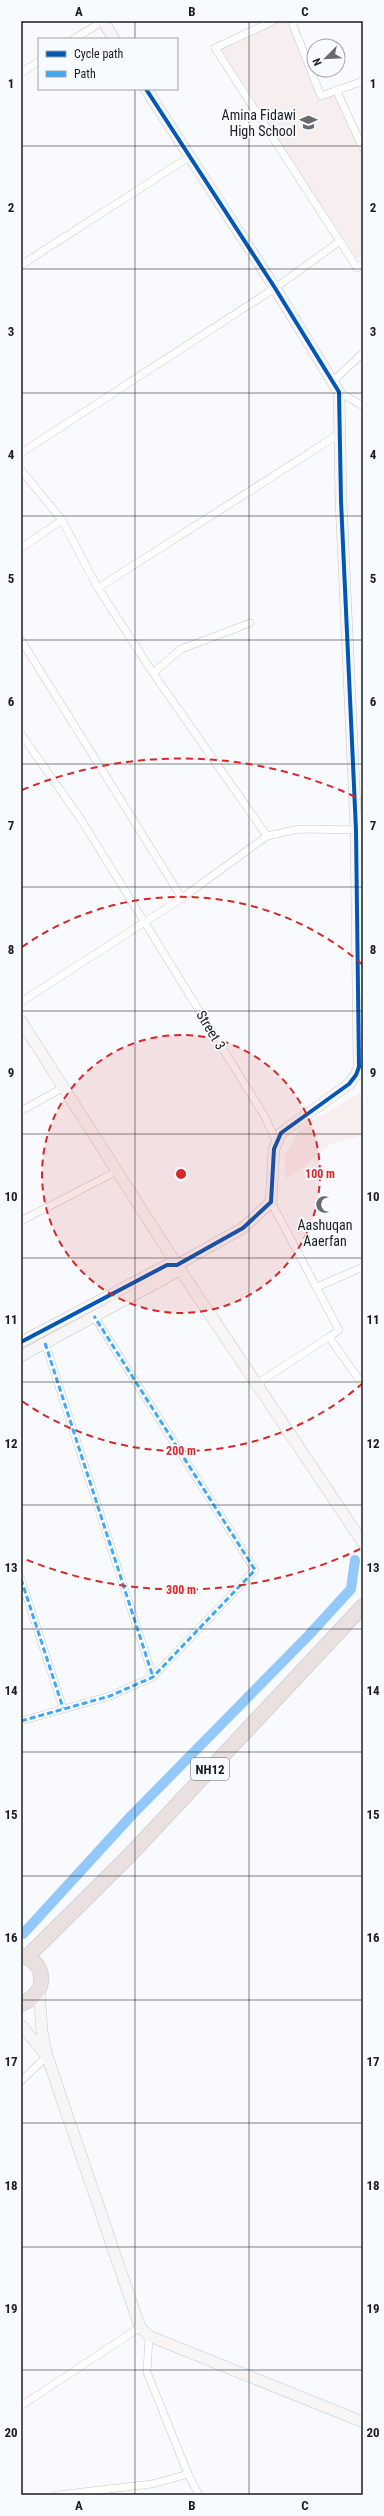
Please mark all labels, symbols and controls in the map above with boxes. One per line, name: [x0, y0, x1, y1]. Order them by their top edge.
text: A: [75, 4, 83, 19]
text: B: [188, 4, 196, 19]
text: C: [301, 4, 309, 19]
legend: [38, 38, 178, 90]
north arrow: [306, 38, 346, 78]
text: Cycle path: [74, 47, 124, 61]
text: N: [310, 56, 325, 68]
text: Path: [74, 67, 96, 81]
text: 1: [8, 76, 14, 91]
text: 1: [370, 76, 376, 91]
place label: Amina Fidawi High School: [222, 107, 296, 139]
school or university icon: Amina Fidawi High School: [299, 113, 319, 133]
text: 2: [8, 200, 15, 215]
text: 2: [370, 200, 377, 215]
text: 3: [8, 324, 14, 339]
text: 3: [370, 324, 376, 339]
text: 4: [8, 447, 15, 462]
text: 4: [370, 447, 377, 462]
text: 5: [8, 571, 15, 586]
text: 5: [370, 571, 377, 586]
text: 6: [8, 694, 15, 709]
text: 6: [370, 694, 377, 709]
text: 7: [8, 818, 15, 833]
text: 7: [370, 818, 377, 833]
text: 8: [8, 942, 14, 957]
text: 8: [370, 942, 376, 957]
street label: Street 3: [193, 1007, 229, 1053]
text: 9: [8, 1065, 14, 1080]
text: 9: [370, 1065, 376, 1080]
centre of rings: [174, 1167, 188, 1181]
text: 100 m: [305, 1167, 335, 1181]
text: 10: [4, 1189, 18, 1204]
text: 10: [366, 1189, 380, 1204]
mosque icon: Aashuqan Aaerfan: [315, 1195, 335, 1215]
place label: Aashuqan Aaerfan: [297, 1217, 353, 1249]
text: 11: [4, 1312, 18, 1327]
text: 11: [366, 1312, 380, 1327]
text: 12: [4, 1436, 18, 1451]
text: 12: [366, 1436, 380, 1451]
text: 200 m: [166, 1444, 196, 1458]
text: 13: [4, 1560, 18, 1575]
text: 13: [366, 1560, 380, 1575]
text: 300 m: [166, 1583, 196, 1597]
text: 14: [4, 1683, 18, 1698]
text: 14: [366, 1683, 380, 1698]
road number: NH12: [191, 1758, 229, 1780]
text: 15: [4, 1807, 18, 1822]
text: 15: [366, 1807, 380, 1822]
text: 16: [4, 1930, 18, 1945]
text: 16: [366, 1930, 380, 1945]
text: 17: [4, 2054, 18, 2069]
text: 17: [366, 2054, 380, 2069]
text: 18: [4, 2178, 18, 2193]
text: 18: [366, 2178, 380, 2193]
text: 19: [4, 2301, 18, 2316]
text: 19: [366, 2301, 380, 2316]
text: 20: [4, 2425, 18, 2440]
text: 20: [366, 2425, 380, 2440]
text: A: [75, 2498, 83, 2513]
text: B: [188, 2498, 196, 2513]
text: C: [301, 2498, 309, 2513]

